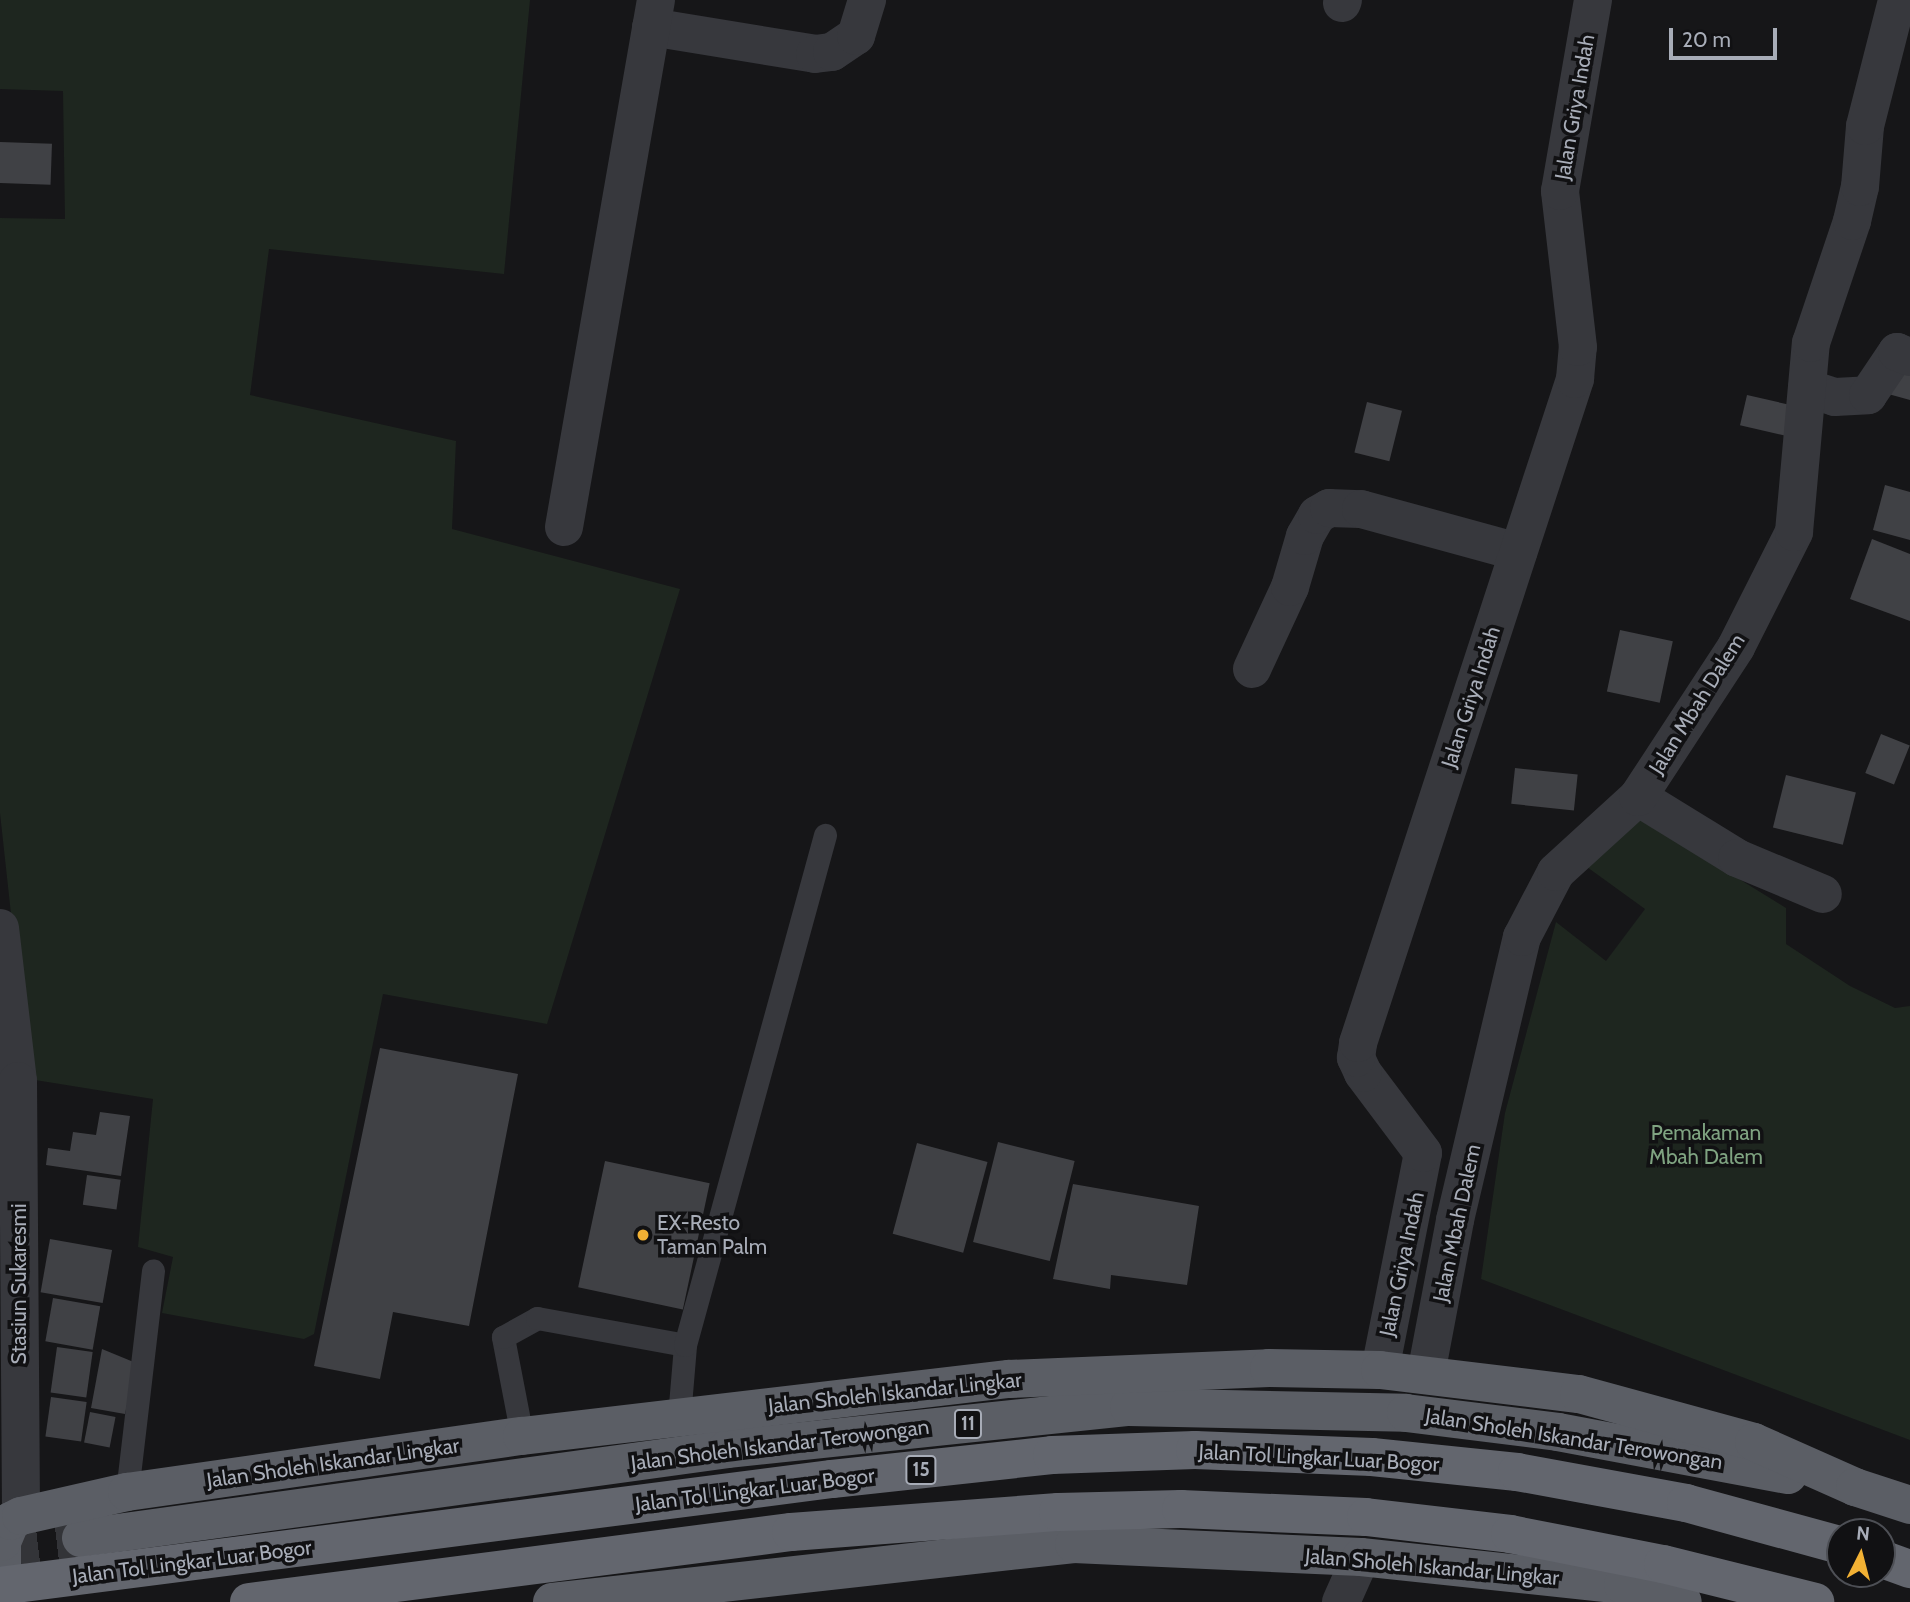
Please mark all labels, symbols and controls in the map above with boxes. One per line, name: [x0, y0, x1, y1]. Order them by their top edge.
scale bar: [1672, 14, 1780, 58]
text: 20 m: [1682, 27, 1731, 52]
street label: Jalan Griya Indah: [1550, 32, 1600, 182]
street label: Jalan Griya Indah: [1436, 623, 1506, 771]
street label: Jalan Mbah Dalem: [1644, 629, 1750, 779]
park label: Pemakaman Mbah Dalem: [1649, 1120, 1763, 1170]
street label: Jalan Mbah Dalem: [1428, 1142, 1486, 1304]
street label: Jalan Griya Indah: [1374, 1189, 1430, 1339]
street label: Stasiun Sukaresmi: [6, 1204, 32, 1364]
place label: EX-Resto Taman Palm: [657, 1210, 767, 1260]
marker: EX-Resto Taman Palm: [635, 1227, 651, 1243]
street label: Jalan Sholeh Iskandar Lingkar: [767, 1367, 1023, 1419]
street label: Jalan Sholeh Iskandar Terowongan: [1424, 1403, 1724, 1475]
road number: 11: [952, 1408, 984, 1440]
street label: Jalan Sholeh Iskandar Terowongan: [629, 1414, 931, 1476]
street label: Jalan Sholeh Iskandar Lingkar: [205, 1433, 461, 1493]
street label: Jalan Tol Lingkar Luar Bogor: [1198, 1439, 1440, 1477]
road number: 15: [905, 1454, 937, 1486]
street label: Jalan Tol Lingkar Luar Bogor: [634, 1463, 876, 1517]
north arrow: [1826, 1518, 1896, 1588]
text: N: [1855, 1521, 1871, 1546]
street label: Jalan Tol Lingkar Luar Bogor: [71, 1535, 313, 1589]
street label: Jalan Sholeh Iskandar Lingkar: [1304, 1543, 1560, 1591]

